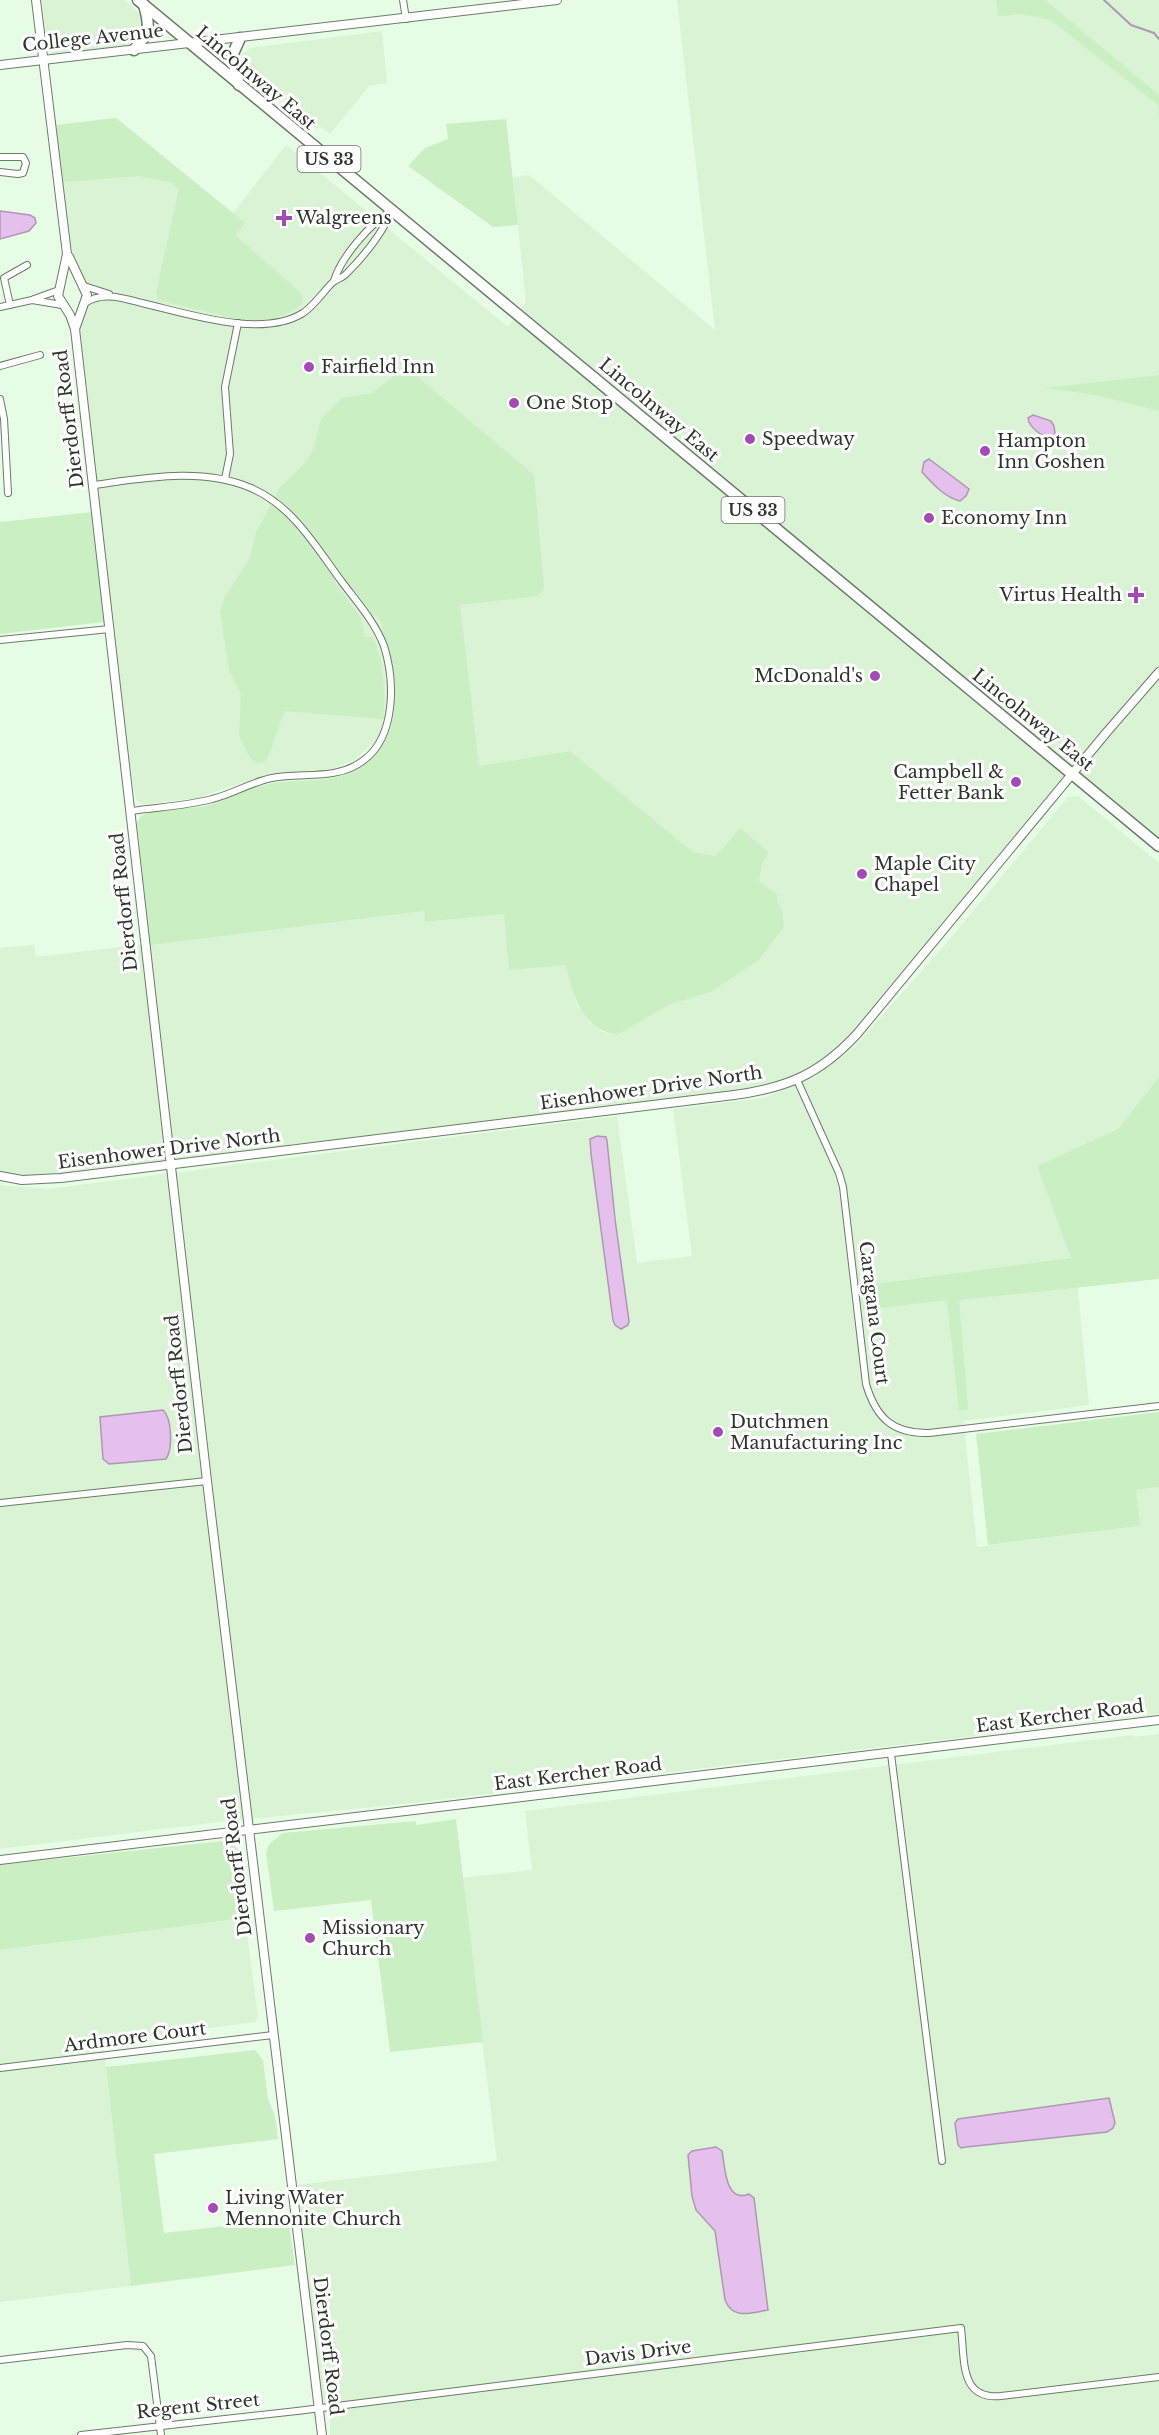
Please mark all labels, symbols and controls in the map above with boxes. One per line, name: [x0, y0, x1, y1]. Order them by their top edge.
street label: College Avenue: [21, 20, 165, 56]
street label: Lincolnway East: [192, 21, 321, 135]
road number: US 33: [298, 146, 360, 172]
place label: Walgreens: [295, 207, 392, 229]
marker: Walgreens: [277, 211, 291, 225]
street label: Dierdorff Road: [50, 348, 88, 490]
street label: Lincolnway East: [595, 353, 724, 467]
place label: Fairfield Inn: [321, 356, 435, 378]
marker: Fairfield Inn: [302, 360, 316, 374]
place label: One Stop: [526, 392, 613, 414]
marker: One Stop: [507, 396, 521, 410]
place label: Speedway: [762, 428, 855, 450]
place label: Hampton Inn Goshen: [997, 430, 1105, 473]
marker: Speedway: [743, 432, 757, 446]
marker: Hampton Inn Goshen: [978, 444, 992, 458]
road number: US 33: [722, 497, 784, 523]
place label: Economy Inn: [941, 507, 1067, 529]
marker: Economy Inn: [922, 511, 936, 525]
place label: Virtus Health: [999, 584, 1122, 606]
marker: Virtus Health: [1127, 586, 1145, 604]
street label: Lincolnway East: [968, 664, 1098, 776]
place label: McDonald's: [754, 665, 863, 687]
marker: McDonald's: [868, 669, 882, 683]
place label: Campbell & Fetter Bank: [893, 761, 1004, 804]
marker: Campbell & Fetter Bank: [1009, 775, 1023, 789]
street label: Dierdorff Road: [106, 831, 142, 973]
place label: Maple City Chapel: [874, 853, 977, 896]
marker: Maple City Chapel: [855, 867, 869, 881]
street label: Eisenhower Drive North: [538, 1061, 764, 1115]
street label: Eisenhower Drive North: [56, 1124, 282, 1174]
street label: Caragana Court: [854, 1240, 894, 1386]
street label: Dierdorff Road: [161, 1313, 197, 1455]
place label: Dutchmen Manufacturing Inc: [730, 1411, 903, 1454]
marker: Dutchmen Manufacturing Inc: [711, 1425, 725, 1439]
street label: East Kercher Road: [975, 1695, 1145, 1737]
street label: East Kercher Road: [493, 1753, 663, 1795]
street label: Dierdorff Road: [218, 1796, 256, 1938]
place label: Missionary Church: [322, 1917, 425, 1960]
marker: Missionary Church: [303, 1931, 317, 1945]
street label: Ardmore Court: [62, 2017, 208, 2057]
place label: Living Water Mennonite Church: [225, 2187, 401, 2230]
marker: Living Water Mennonite Church: [206, 2201, 220, 2215]
street label: Dierdorff Road: [309, 2275, 347, 2417]
street label: Davis Drive: [583, 2336, 693, 2370]
street label: Regent Street: [135, 2389, 261, 2423]

